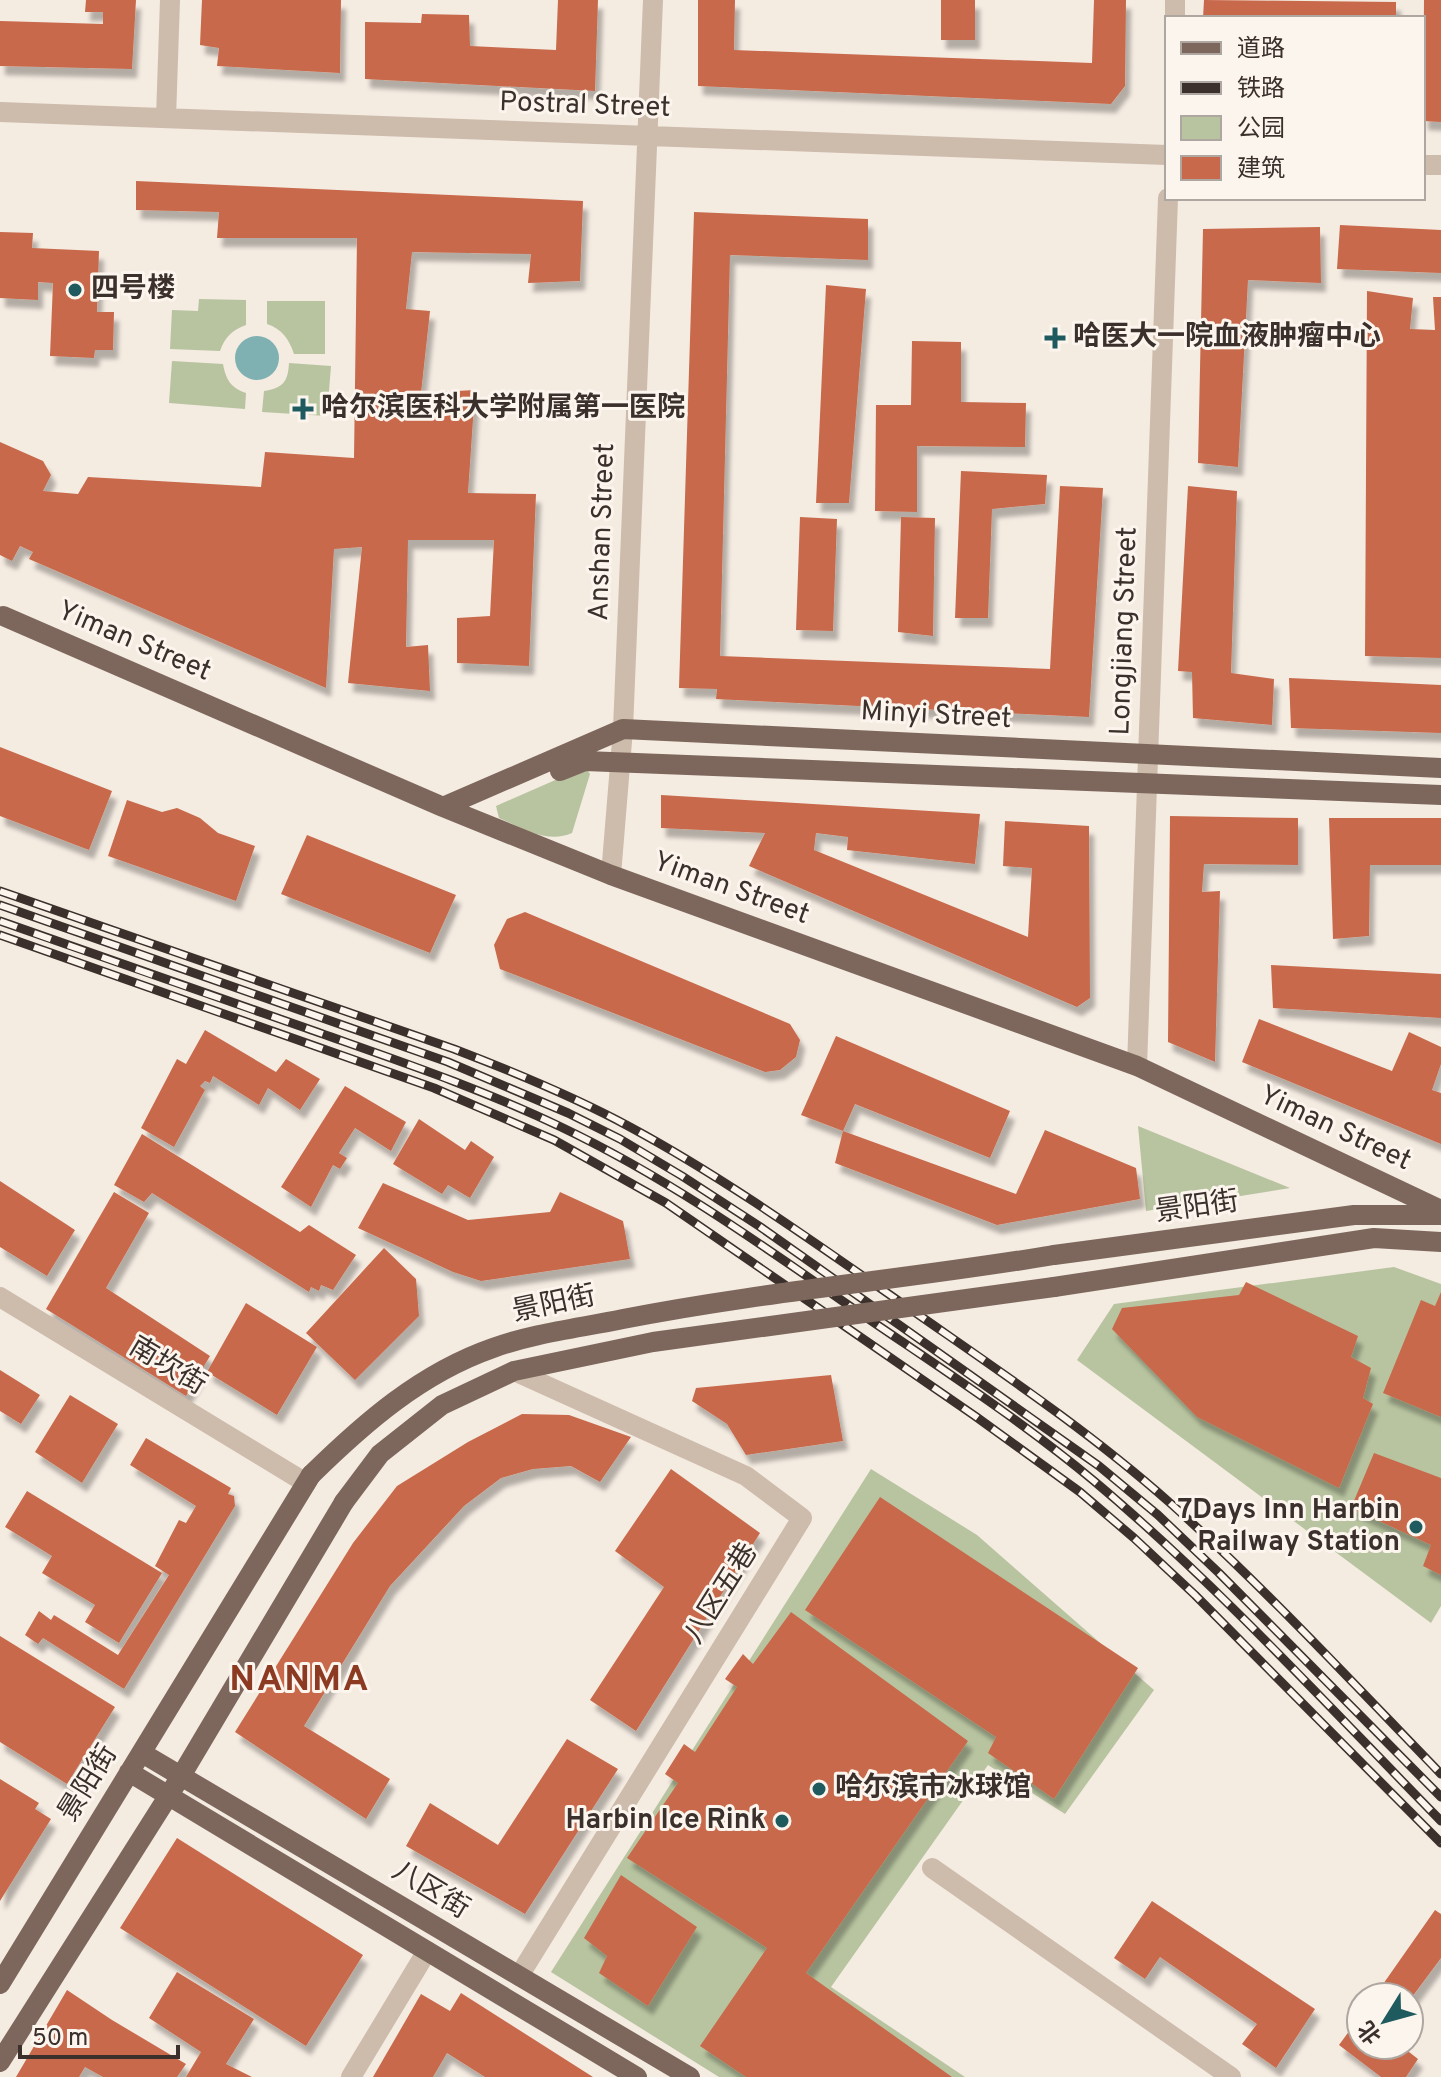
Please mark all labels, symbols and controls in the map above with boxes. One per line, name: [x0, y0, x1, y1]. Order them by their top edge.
legend: [1165, 16, 1425, 200]
text: 道路: [1237, 35, 1285, 65]
text: 铁路: [1237, 75, 1285, 105]
street label: Postral Street: [499, 85, 671, 127]
text: 公园: [1237, 115, 1285, 145]
text: 建筑: [1237, 155, 1285, 185]
place label: 四号楼: [91, 272, 175, 308]
marker: 四号楼: [66, 281, 84, 299]
place label: 哈医大一院血液肿瘤中心: [1073, 320, 1381, 356]
marker: 哈医大一院血液肿瘤中心: [1044, 327, 1066, 349]
place label: 哈尔滨医科大学附属第一医院: [321, 391, 685, 427]
marker: 哈尔滨医科大学附属第一医院: [292, 398, 314, 420]
street label: Anshan Street: [582, 442, 624, 622]
street label: Longjiang Street: [1103, 526, 1147, 736]
street label: Yiman Street: [52, 594, 216, 690]
street label: Minyi Street: [860, 694, 1012, 738]
street label: Yiman Street: [648, 844, 814, 934]
street label: Yiman Street: [1253, 1078, 1417, 1180]
street label: 景阳街: [1153, 1184, 1241, 1232]
street label: 景阳街: [509, 1279, 599, 1331]
street label: 南坎街: [122, 1330, 212, 1404]
place label: 7Days Inn Harbin Railway Station: [1177, 1493, 1400, 1561]
marker: 7Days Inn Harbin Railway Station: [1407, 1518, 1425, 1536]
street label: 八区五巷: [677, 1537, 767, 1651]
district label: NANMA: [229, 1658, 371, 1704]
street label: 景阳街: [51, 1739, 127, 1829]
place label: 哈尔滨市冰球馆: [835, 1771, 1031, 1807]
marker: 哈尔滨市冰球馆: [810, 1780, 828, 1798]
place label: Harbin Ice Rink: [565, 1803, 766, 1839]
marker: Harbin Ice Rink: [773, 1812, 791, 1830]
street label: 八区街: [385, 1854, 475, 1928]
north arrow: [1345, 1981, 1425, 2061]
scale bar: [20, 2009, 178, 2059]
text: 北: [1354, 2015, 1388, 2048]
text: 50 m: [32, 2024, 88, 2054]

